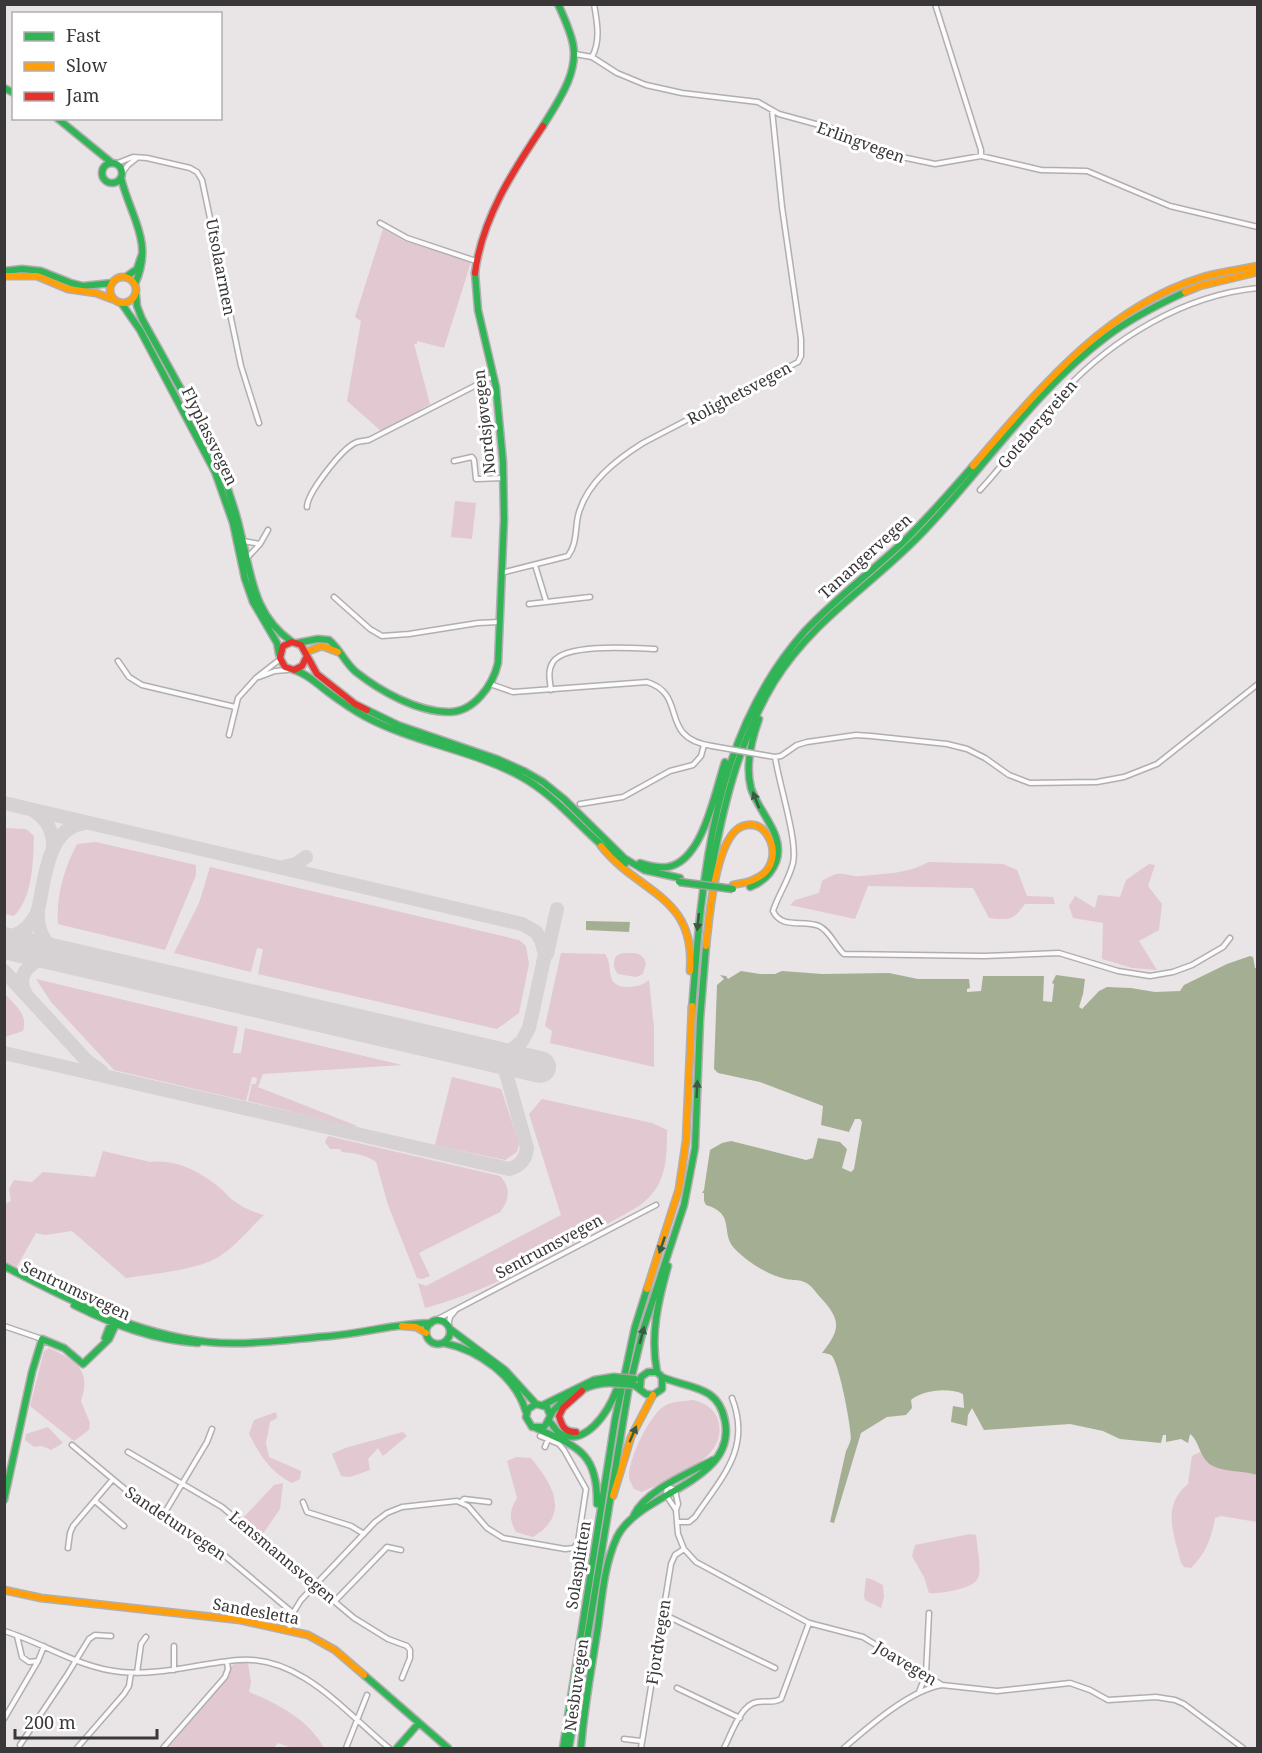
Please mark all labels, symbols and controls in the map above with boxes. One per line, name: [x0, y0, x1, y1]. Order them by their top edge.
legend: [12, 12, 222, 120]
text: Fast: [66, 23, 101, 47]
text: Slow: [66, 53, 108, 77]
text: Jam: [65, 83, 100, 107]
street label: Erlingvegen: [814, 116, 908, 168]
street label: Utsolaarmen: [201, 217, 241, 317]
street label: Rolighetsvegen: [683, 356, 795, 430]
street label: Nordsjøvegen: [468, 368, 500, 476]
street label: Gotebergveien: [992, 375, 1082, 473]
street label: Flyplassvegen: [177, 383, 243, 489]
street label: Tanangervegen: [814, 508, 916, 604]
one-way arrow: [751, 790, 761, 808]
one-way arrow: [693, 913, 703, 932]
one-way arrow: [693, 1080, 702, 1099]
street label: Sentrumsvegen: [491, 1208, 607, 1284]
one-way arrow: [657, 1236, 667, 1254]
street label: Sentrumsvegen: [18, 1255, 134, 1325]
one-way arrow: [638, 1326, 647, 1344]
one-way arrow: [628, 1425, 638, 1443]
street label: Sandetunvegen: [121, 1481, 231, 1565]
street label: Lensmannsvegen: [225, 1506, 341, 1608]
street label: Solasplitten: [560, 1519, 596, 1611]
street label: Sandesletta: [211, 1593, 301, 1629]
street label: Fjordvegen: [640, 1598, 676, 1686]
street label: Joavegen: [870, 1635, 941, 1690]
street label: Nesbuvegen: [559, 1637, 593, 1733]
scale bar: [15, 1702, 158, 1740]
text: 200 m: [24, 1710, 76, 1734]

